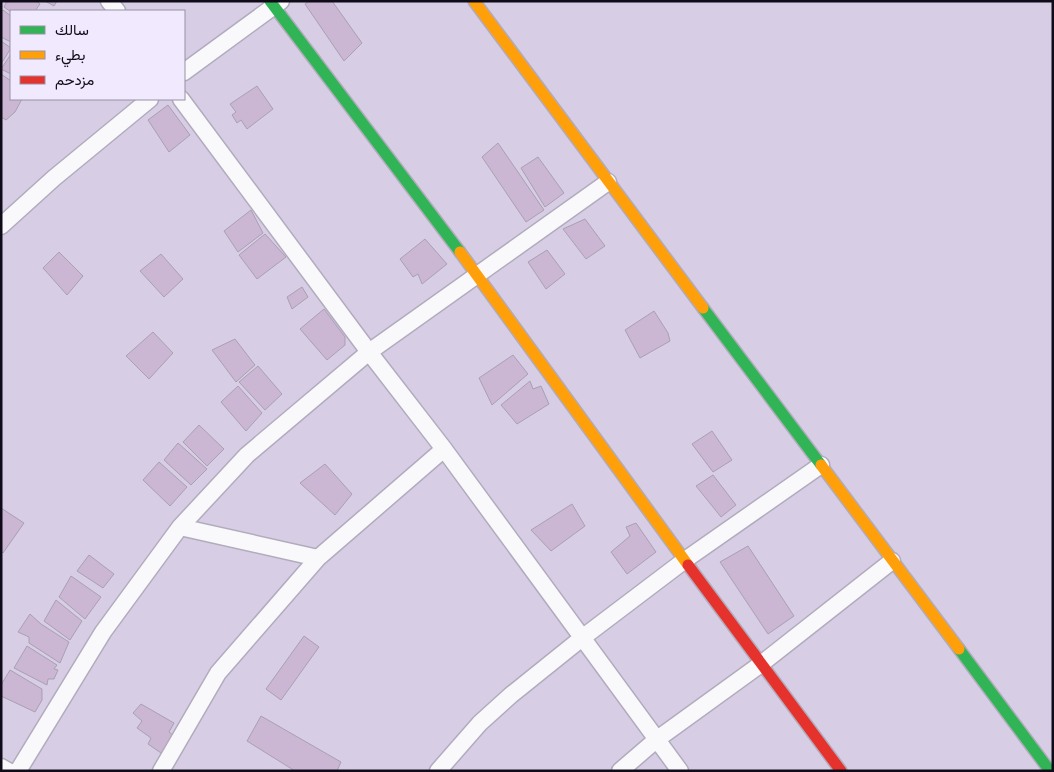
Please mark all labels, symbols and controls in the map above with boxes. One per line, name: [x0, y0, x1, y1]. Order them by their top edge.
legend: [10, 10, 185, 100]
text: سالك: [55, 21, 89, 39]
text: بطيء: [55, 46, 85, 68]
text: مزدحم: [55, 71, 94, 90]

